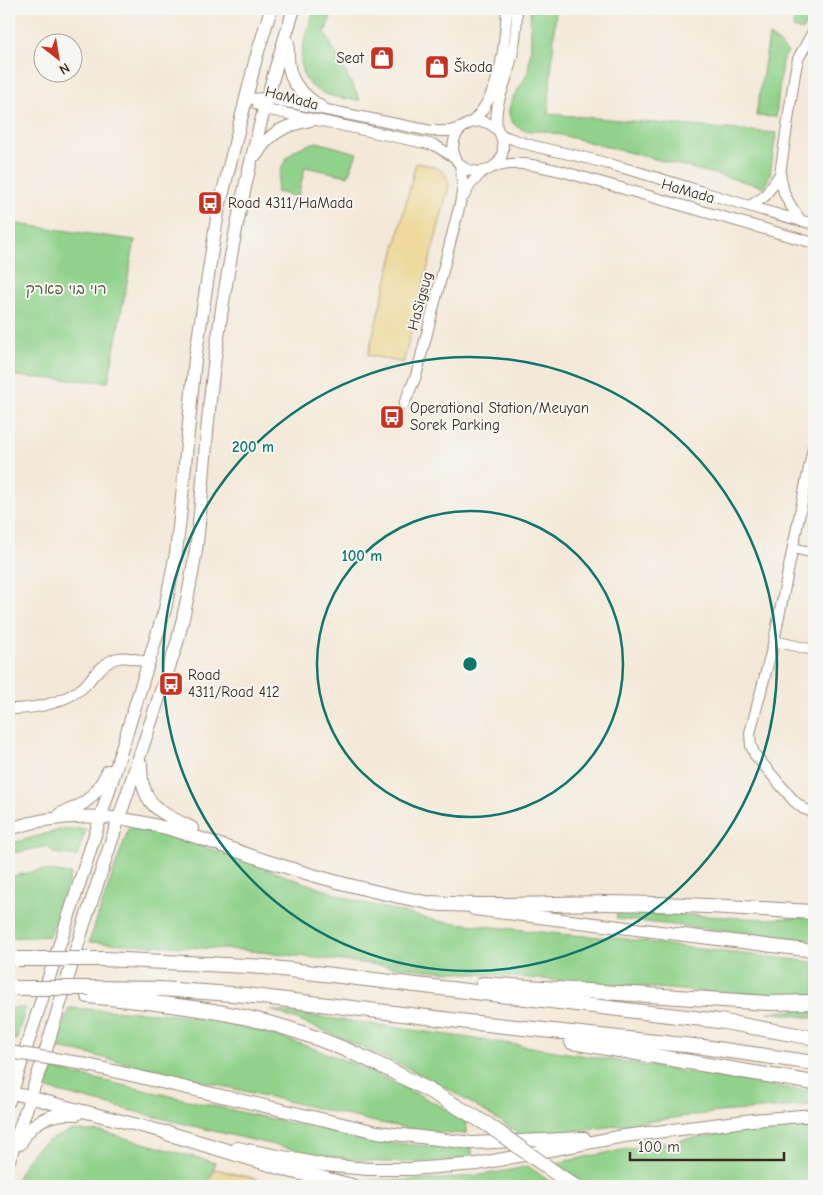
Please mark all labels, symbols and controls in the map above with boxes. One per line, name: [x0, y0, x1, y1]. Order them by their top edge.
north arrow: [32, 32, 82, 82]
shop icon: Seat: [369, 45, 395, 71]
place label: Seat: [336, 49, 365, 67]
shop icon: Škoda: [424, 54, 450, 80]
place label: Škoda: [454, 57, 493, 76]
text: N: [56, 59, 73, 78]
street label: HaMada: [263, 82, 321, 114]
street label: HaMada: [659, 175, 717, 207]
bus stop icon: Road 4311/HaMada: [197, 190, 223, 216]
place label: Road 4311/HaMada: [228, 194, 353, 212]
street label: HaSigsug: [404, 270, 436, 332]
park label: רוי בוי פארק: [25, 280, 107, 298]
place label: Operational Station/Meuyan Sorek Parking: [410, 399, 589, 434]
bus stop icon: Operational Station/Meuyan Sorek Parking: [379, 404, 405, 430]
text: 200 m: [232, 438, 274, 456]
text: 100 m: [342, 547, 382, 565]
centre of rings: [461, 655, 479, 673]
place label: Road 4311/Road 412: [188, 666, 280, 701]
bus stop icon: Road 4311/Road 412: [158, 671, 184, 697]
scale bar: [630, 1130, 784, 1162]
text: 100 m: [638, 1138, 680, 1156]

